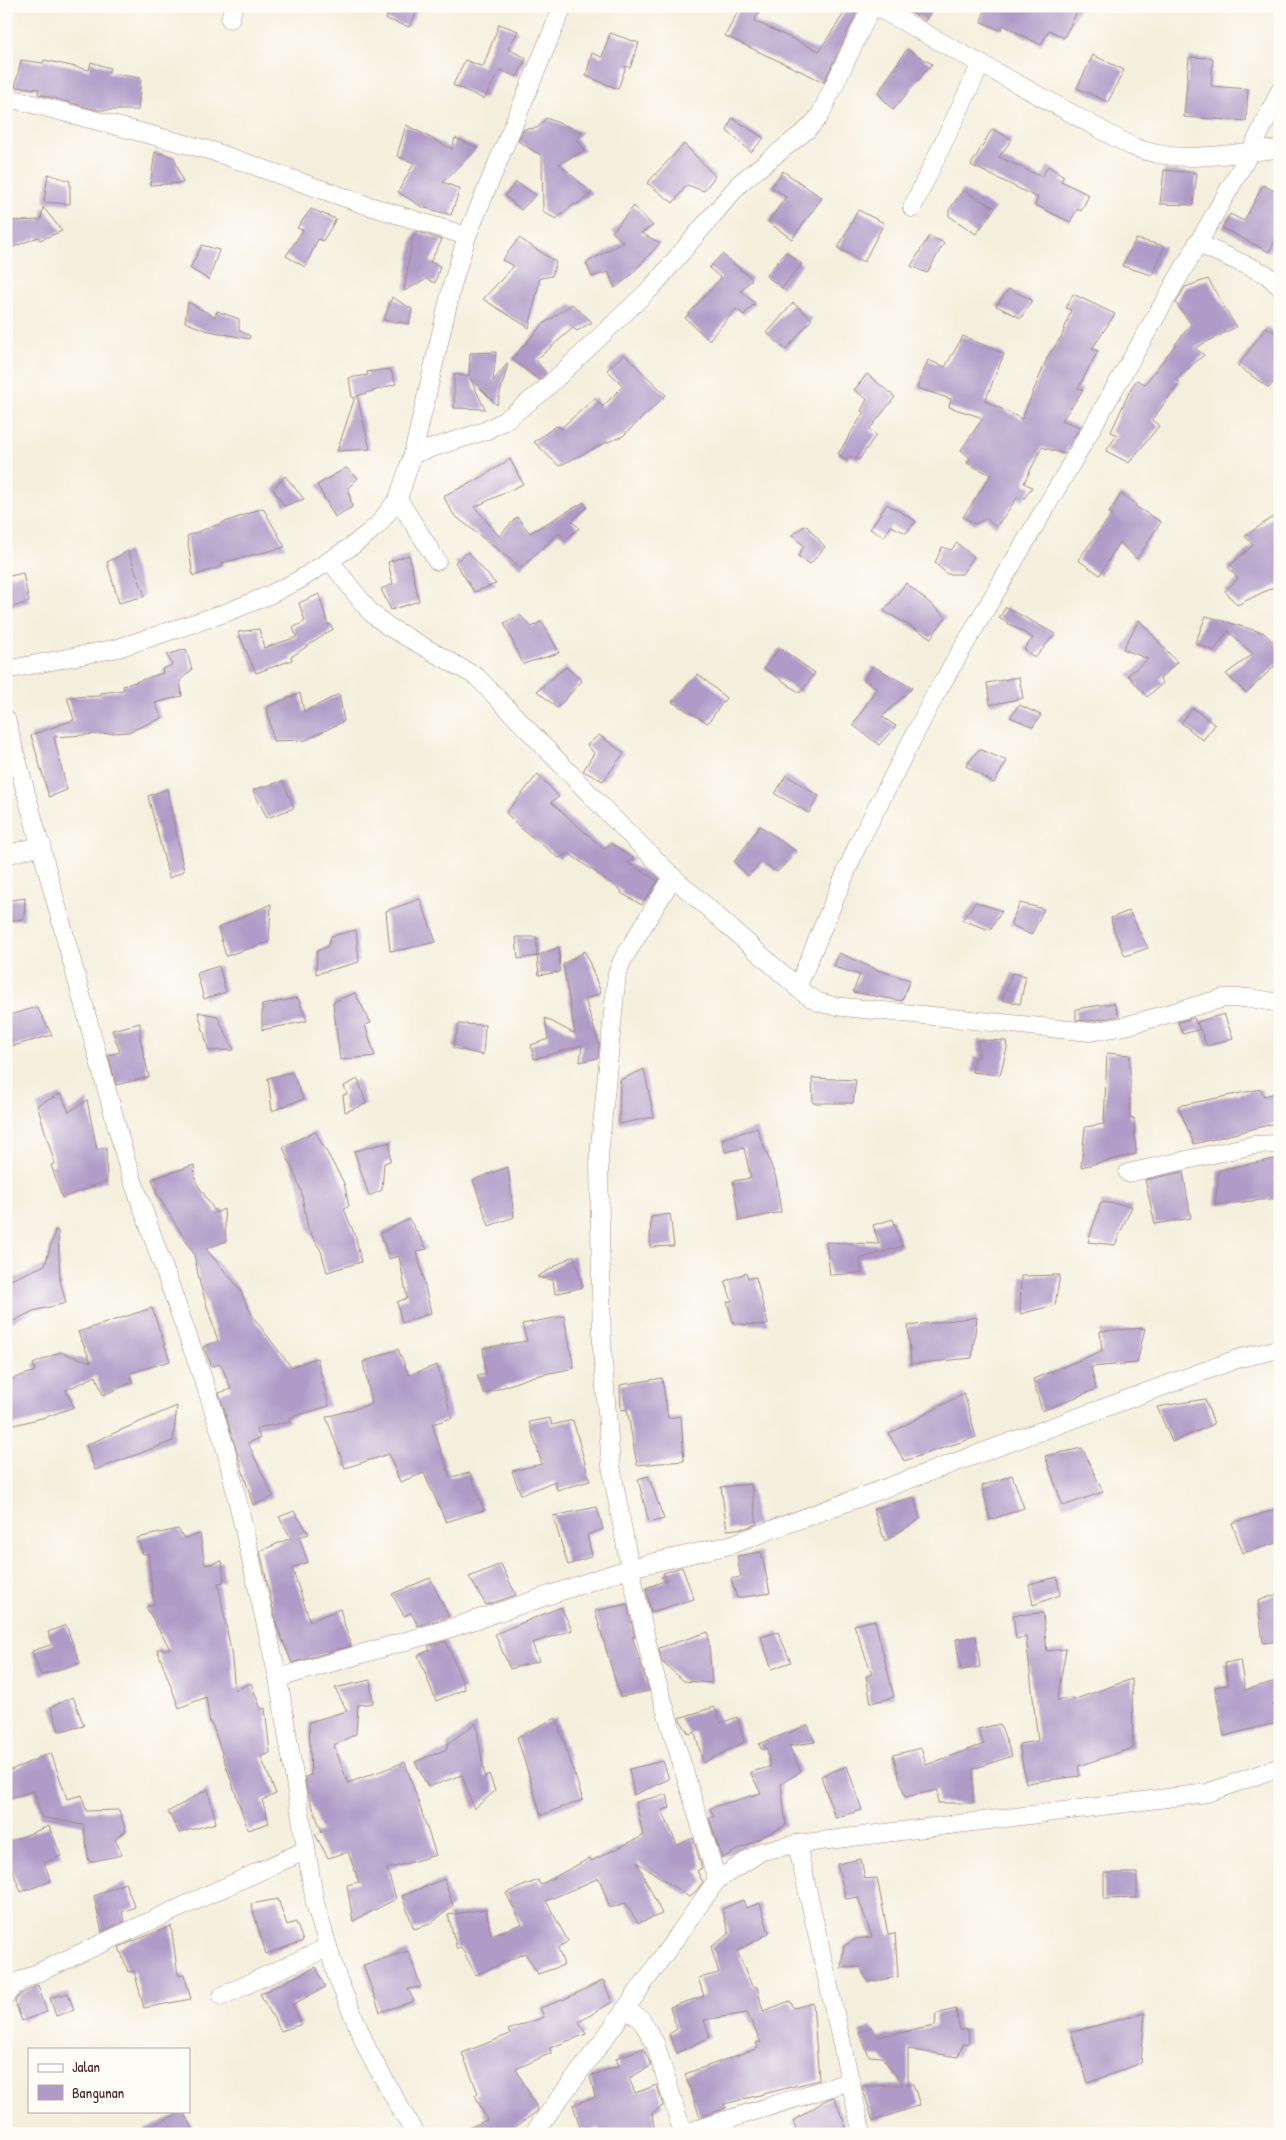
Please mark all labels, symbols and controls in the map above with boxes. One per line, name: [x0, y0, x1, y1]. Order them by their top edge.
legend: [28, 2048, 190, 2112]
text: Jalan: [72, 2056, 100, 2077]
text: Bangunan: [72, 2082, 125, 2103]

